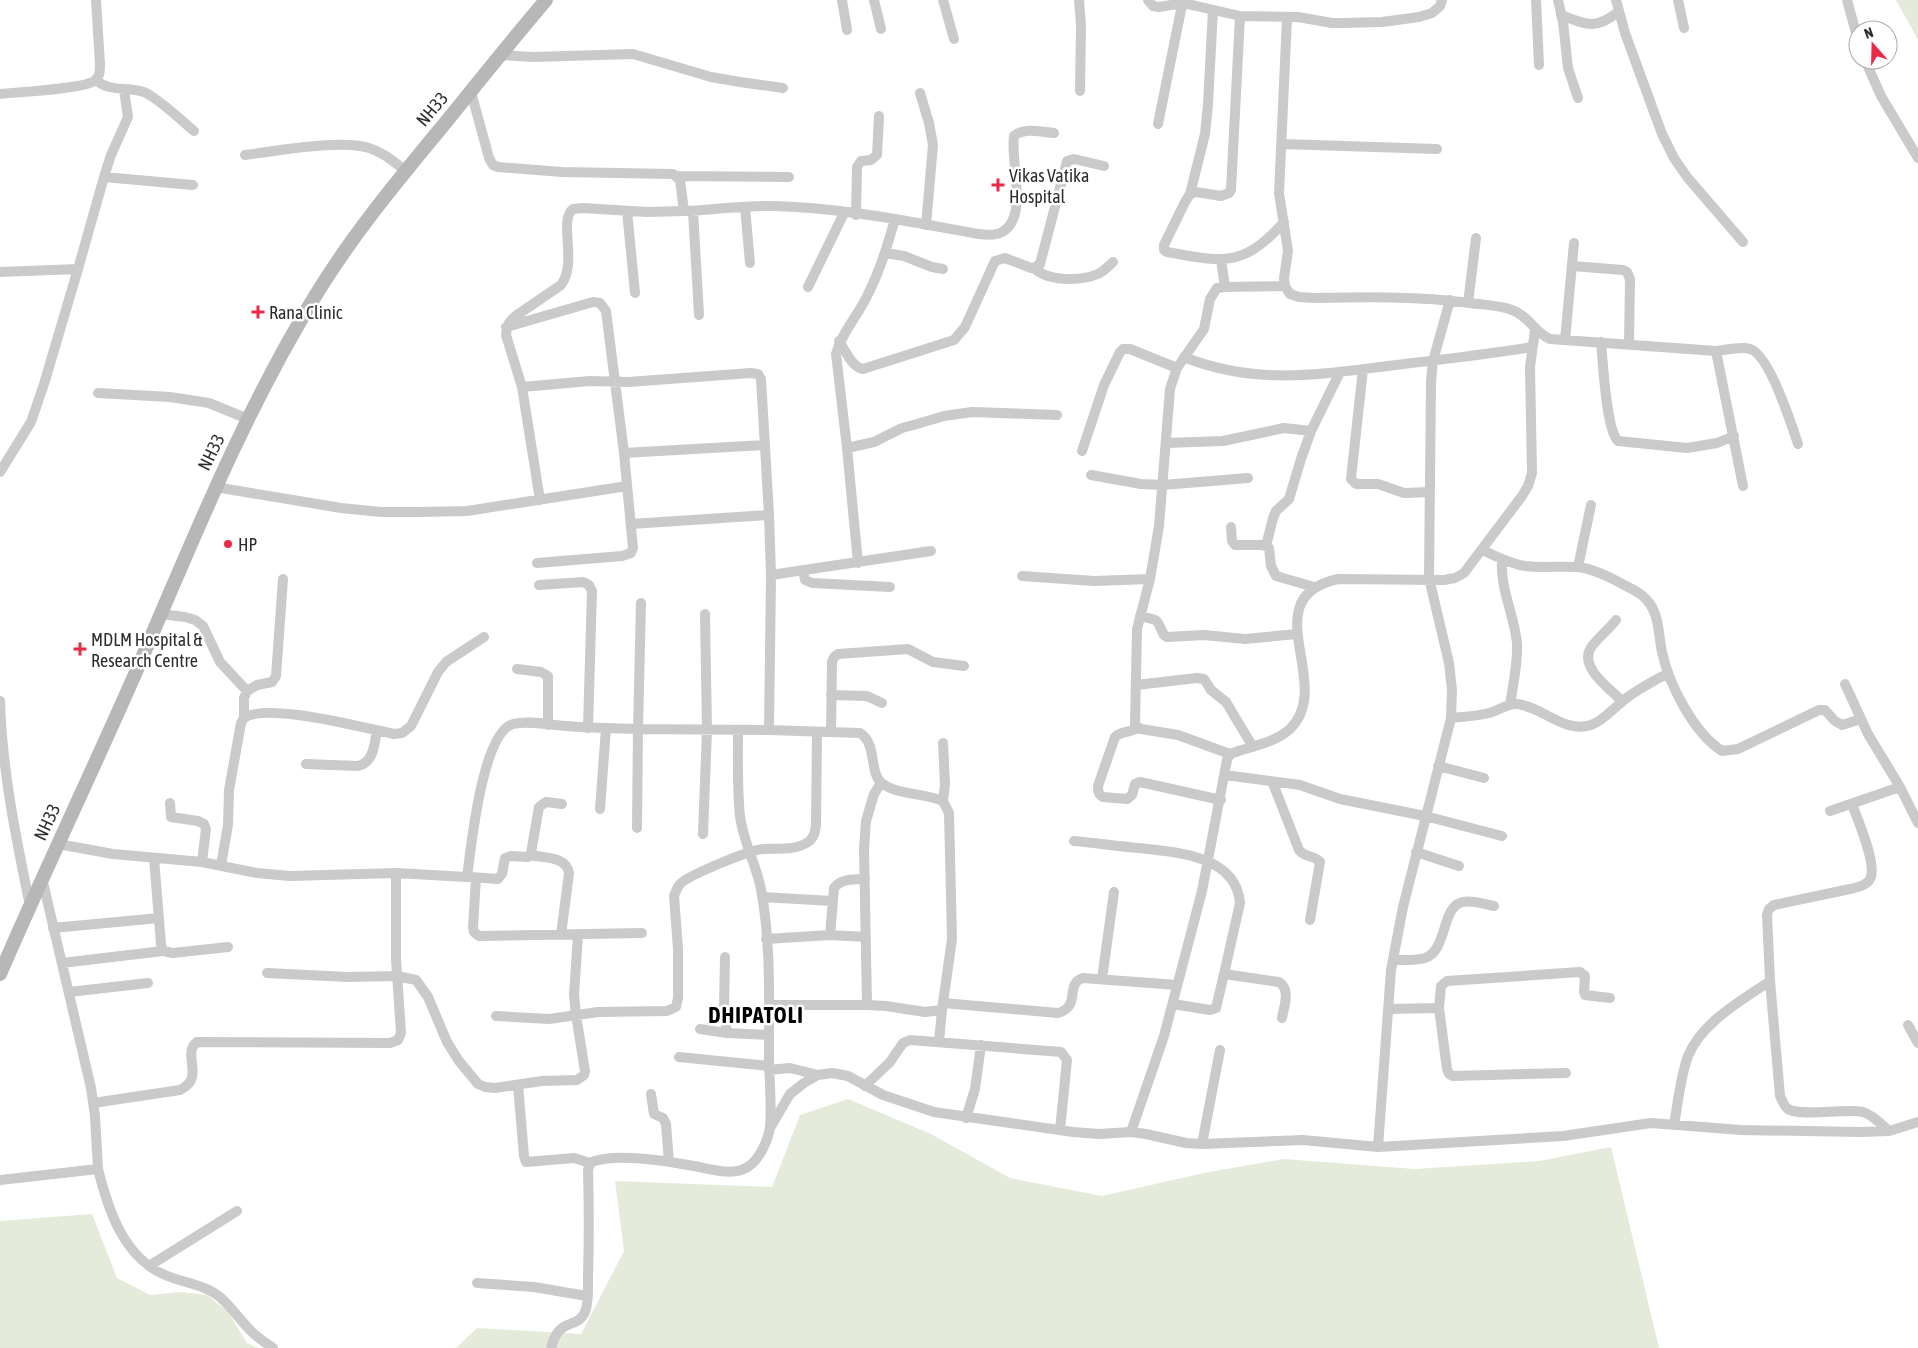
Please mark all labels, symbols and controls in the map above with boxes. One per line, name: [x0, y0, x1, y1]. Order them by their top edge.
north arrow: [1848, 20, 1898, 70]
text: N: [1862, 24, 1875, 42]
street label: NH33: [412, 88, 452, 130]
place label: Vikas Vatika Hospital: [1009, 165, 1089, 207]
marker: Vikas Vatika Hospital: [991, 178, 1005, 192]
place label: Rana Clinic: [269, 302, 343, 323]
marker: Rana Clinic: [251, 305, 265, 319]
street label: NH33: [193, 430, 229, 474]
place label: HP: [238, 534, 257, 555]
marker: HP: [222, 538, 234, 550]
place label: MDLM Hospital & Research Centre: [91, 629, 203, 671]
marker: MDLM Hospital & Research Centre: [73, 642, 87, 656]
street label: NH33: [29, 800, 65, 844]
district label: DHIPATOLI: [708, 1002, 804, 1028]

